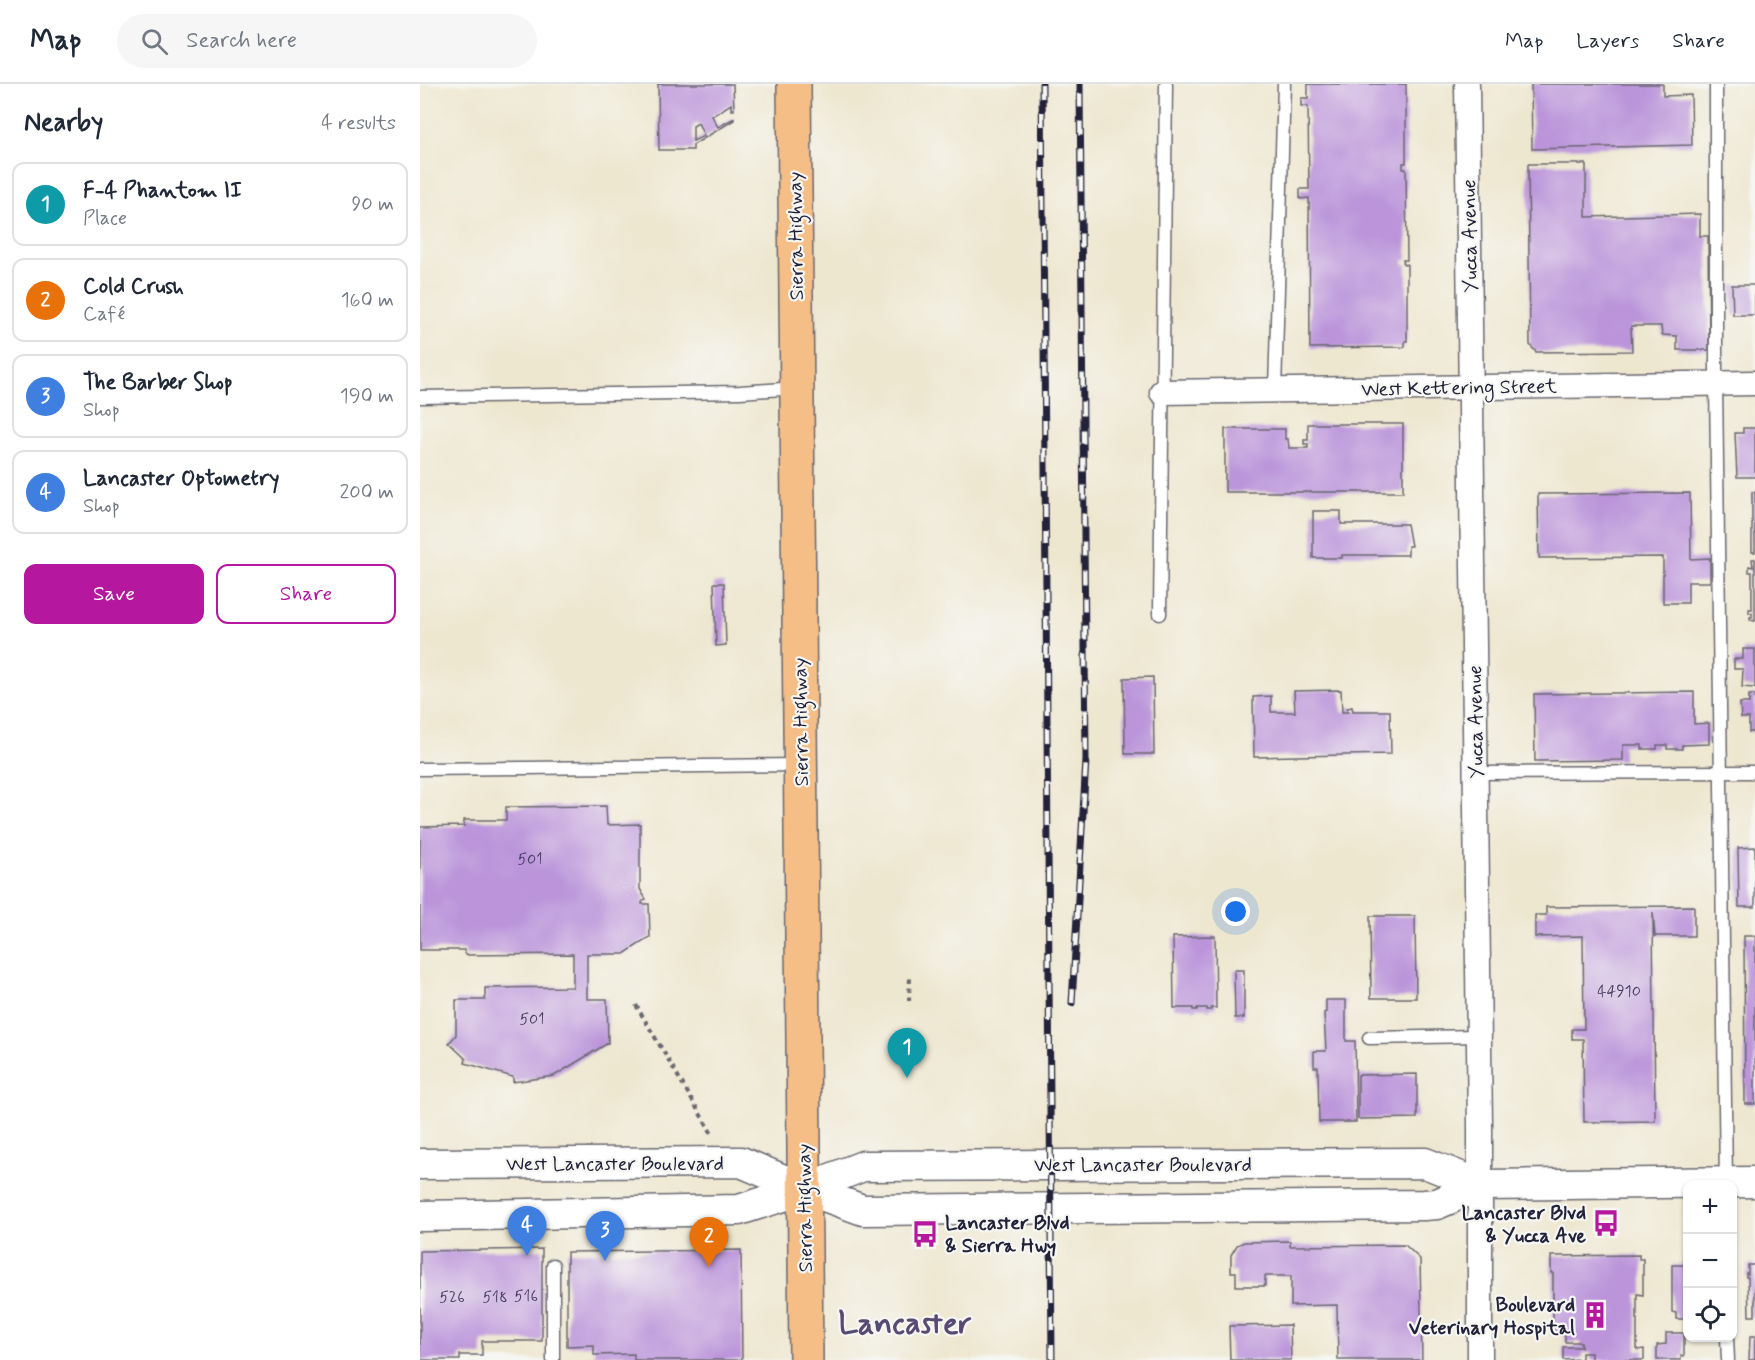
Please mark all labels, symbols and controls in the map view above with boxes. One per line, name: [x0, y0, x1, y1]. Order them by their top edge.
search box: [117, 14, 537, 68]
text: Map: [30, 23, 81, 60]
icon: search: [138, 25, 171, 58]
text: Search here: [186, 27, 297, 55]
text: Map: [1505, 27, 1543, 55]
text: Layers: [1576, 27, 1639, 55]
text: Share: [1672, 27, 1725, 55]
text: Nearby: [24, 106, 103, 140]
text: 4 results: [321, 110, 396, 137]
street label: Sierra Highway: [782, 171, 813, 301]
text: F-4 Phantom II: [83, 177, 242, 205]
street label: Yucca Avenue: [1456, 179, 1485, 293]
text: 1: [41, 191, 50, 218]
text: 90 m: [351, 191, 394, 218]
text: Place: [83, 205, 127, 232]
text: Cold Crush: [83, 273, 184, 301]
text: 2: [41, 287, 50, 314]
text: 160 m: [341, 287, 394, 314]
text: Café: [83, 301, 125, 328]
text: The Barber Shop: [83, 369, 233, 397]
street label: West Kettering Street: [1361, 373, 1558, 405]
text: 3: [41, 383, 50, 410]
text: 190 m: [340, 383, 394, 410]
text: Shop: [83, 397, 120, 424]
text: Lancaster Optometry: [83, 465, 279, 493]
text: 4: [40, 479, 51, 506]
text: 200 m: [339, 479, 394, 506]
text: Shop: [83, 493, 120, 520]
button: Save: [24, 564, 204, 624]
button: Share: [216, 564, 396, 624]
street label: Sierra Highway: [787, 657, 818, 787]
street label: Yucca Avenue: [1462, 665, 1491, 779]
house number: 501: [518, 849, 542, 870]
your location: [1221, 897, 1250, 926]
house number: 44910: [1597, 981, 1641, 1002]
house number: 501: [520, 1009, 544, 1030]
pin: 1: [888, 1028, 926, 1078]
street label: Sierra Highway: [791, 1143, 822, 1273]
street label: West Lancaster Boulevard: [506, 1151, 724, 1178]
street label: West Lancaster Boulevard: [1034, 1152, 1252, 1179]
map controls: [1683, 1180, 1737, 1342]
button: +: [1683, 1180, 1737, 1234]
place label: Lancaster Blvd & Yucca Ave: [1462, 1200, 1587, 1250]
pin: 4: [508, 1206, 546, 1256]
bus stop icon: Lancaster Blvd & Yucca Ave: [1591, 1208, 1621, 1238]
place label: Lancaster Blvd & Sierra Hwy: [945, 1210, 1070, 1260]
pin: 3: [586, 1212, 624, 1261]
pin: 2: [690, 1218, 728, 1267]
bus stop icon: Lancaster Blvd & Sierra Hwy: [910, 1219, 940, 1249]
button: −: [1683, 1234, 1737, 1288]
house number: 516: [514, 1286, 538, 1307]
house number: 526: [439, 1287, 465, 1308]
house number: 518: [482, 1287, 508, 1308]
button: locate: [1683, 1288, 1737, 1342]
place label: Boulevard Veterinary Hospital: [1409, 1292, 1575, 1342]
building icon: Boulevard Veterinary Hospital: [1580, 1300, 1610, 1330]
district label: Lancaster: [838, 1303, 972, 1345]

